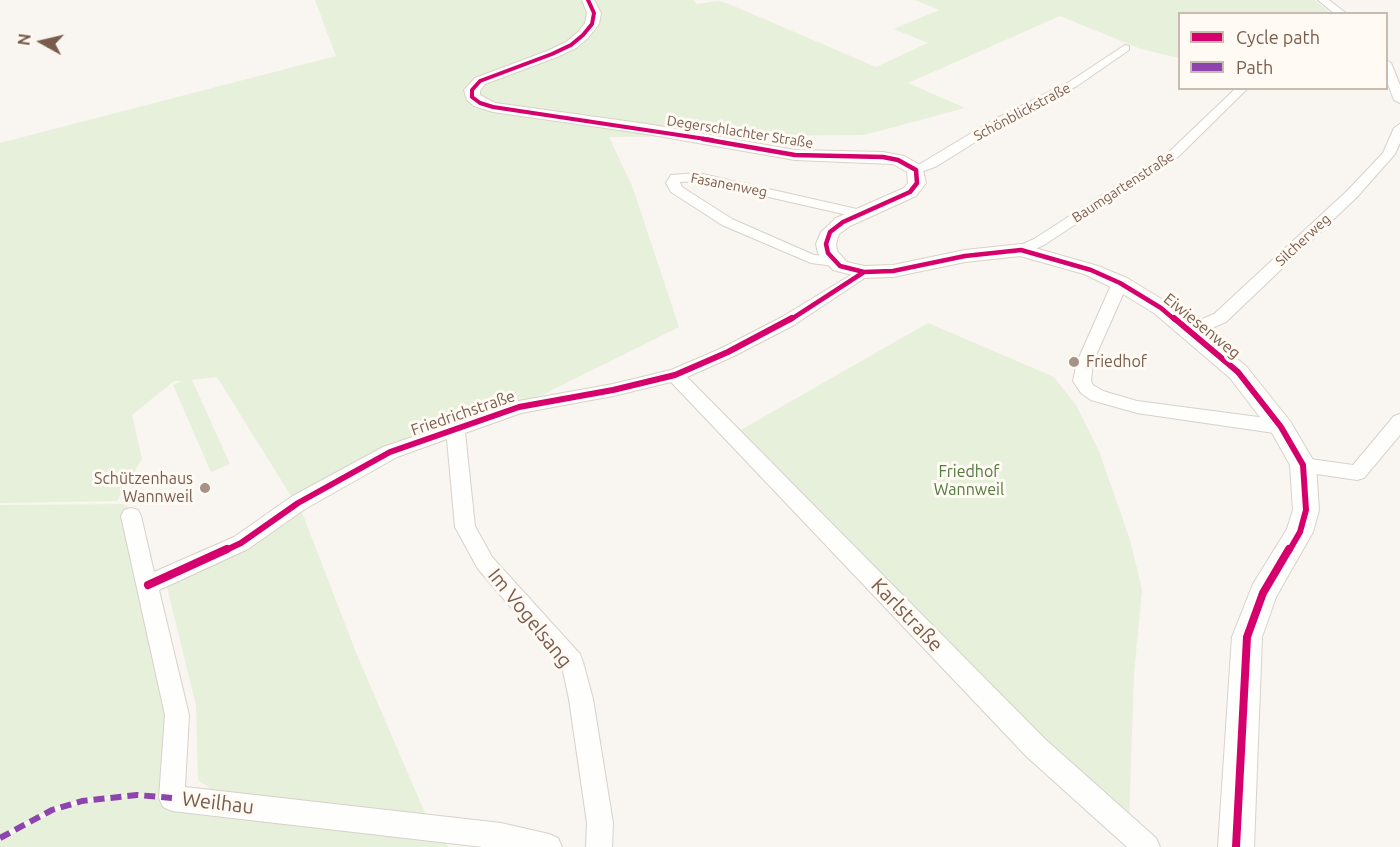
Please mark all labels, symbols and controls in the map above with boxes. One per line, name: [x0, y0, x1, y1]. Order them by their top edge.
north arrow: [12, 12, 72, 72]
legend: [1178, 12, 1388, 90]
text: Cycle path: [1236, 27, 1320, 47]
text: N: [14, 32, 34, 47]
text: Path: [1236, 57, 1273, 77]
street label: Schönblickstraße: [971, 79, 1073, 145]
street label: Degerschlachter Straße: [666, 112, 814, 152]
street label: Baumgartenstraße: [1069, 148, 1177, 226]
street label: Fasanenweg: [689, 169, 769, 201]
street label: Silcherweg: [1272, 210, 1334, 270]
street label: Eiwiesenweg: [1160, 289, 1244, 363]
place label: Friedhof: [1086, 352, 1147, 372]
marker: Friedhof: [1067, 355, 1081, 369]
street label: Friedrichstraße: [408, 386, 518, 440]
park label: Friedhof Wannweil: [934, 462, 1004, 500]
place label: Schützenhaus Wannweil: [94, 469, 193, 507]
marker: Schützenhaus Wannweil: [198, 481, 212, 495]
street label: Im Vogelsang: [483, 564, 577, 672]
street label: Karlstraße: [866, 573, 948, 657]
street label: Weilhau: [181, 787, 255, 819]

